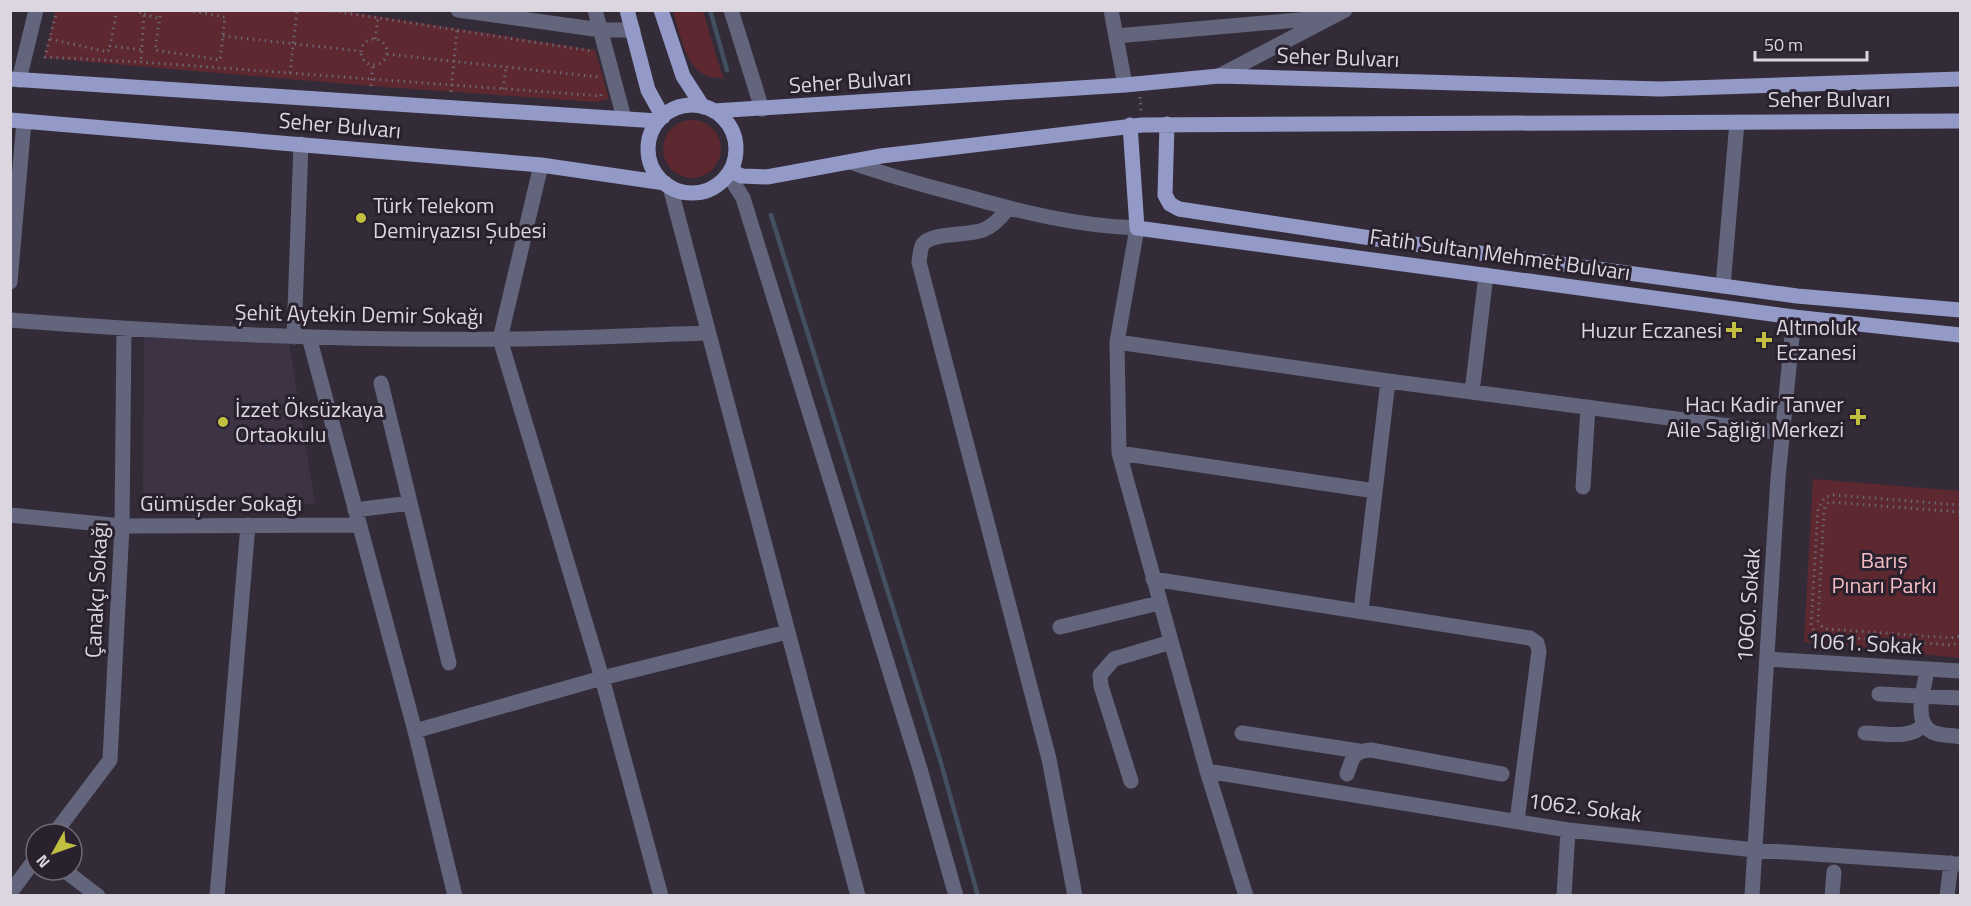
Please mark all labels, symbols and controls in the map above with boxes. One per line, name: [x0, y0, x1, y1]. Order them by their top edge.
scale bar: [1755, 24, 1868, 62]
text: 50 m: [1764, 31, 1803, 58]
street label: Seher Bulvarı: [1276, 38, 1400, 76]
street label: Seher Bulvarı: [788, 60, 912, 102]
street label: Seher Bulvarı: [1768, 82, 1890, 116]
street label: Seher Bulvarı: [277, 103, 403, 147]
place label: Türk Telekom Demiryazısı Şubesi: [373, 188, 547, 247]
marker: Türk Telekom Demiryazısı Şubesi: [354, 211, 368, 225]
street label: Fatih Sultan Mehmet Bulvarı: [1368, 219, 1632, 289]
street label: Şehit Aytekin Demir Sokağı: [234, 295, 484, 333]
place label: Altınoluk Eczanesi: [1776, 310, 1858, 369]
place label: Huzur Eczanesi: [1581, 313, 1722, 347]
marker: Huzur Eczanesi: [1727, 323, 1741, 337]
marker: Altınoluk Eczanesi: [1757, 333, 1771, 347]
place label: Hacı Kadir Tanver Aile Sağlığı Merkezi: [1667, 387, 1844, 446]
place label: İzzet Öksüzkaya Ortaokulu: [235, 392, 384, 451]
marker: Hacı Kadir Tanver Aile Sağlığı Merkezi: [1849, 408, 1867, 426]
marker: İzzet Öksüzkaya Ortaokulu: [216, 415, 230, 429]
street label: Gümüşder Sokağı: [140, 486, 302, 520]
street label: Çanakçı Sokağı: [75, 521, 117, 659]
park label: Barış Pınarı Parkı: [1832, 543, 1936, 602]
street label: 1060. Sokak: [1727, 546, 1769, 663]
street label: 1061. Sokak: [1807, 623, 1923, 663]
street label: 1062. Sokak: [1526, 783, 1644, 831]
north arrow: [24, 822, 84, 882]
text: N: [30, 850, 55, 874]

